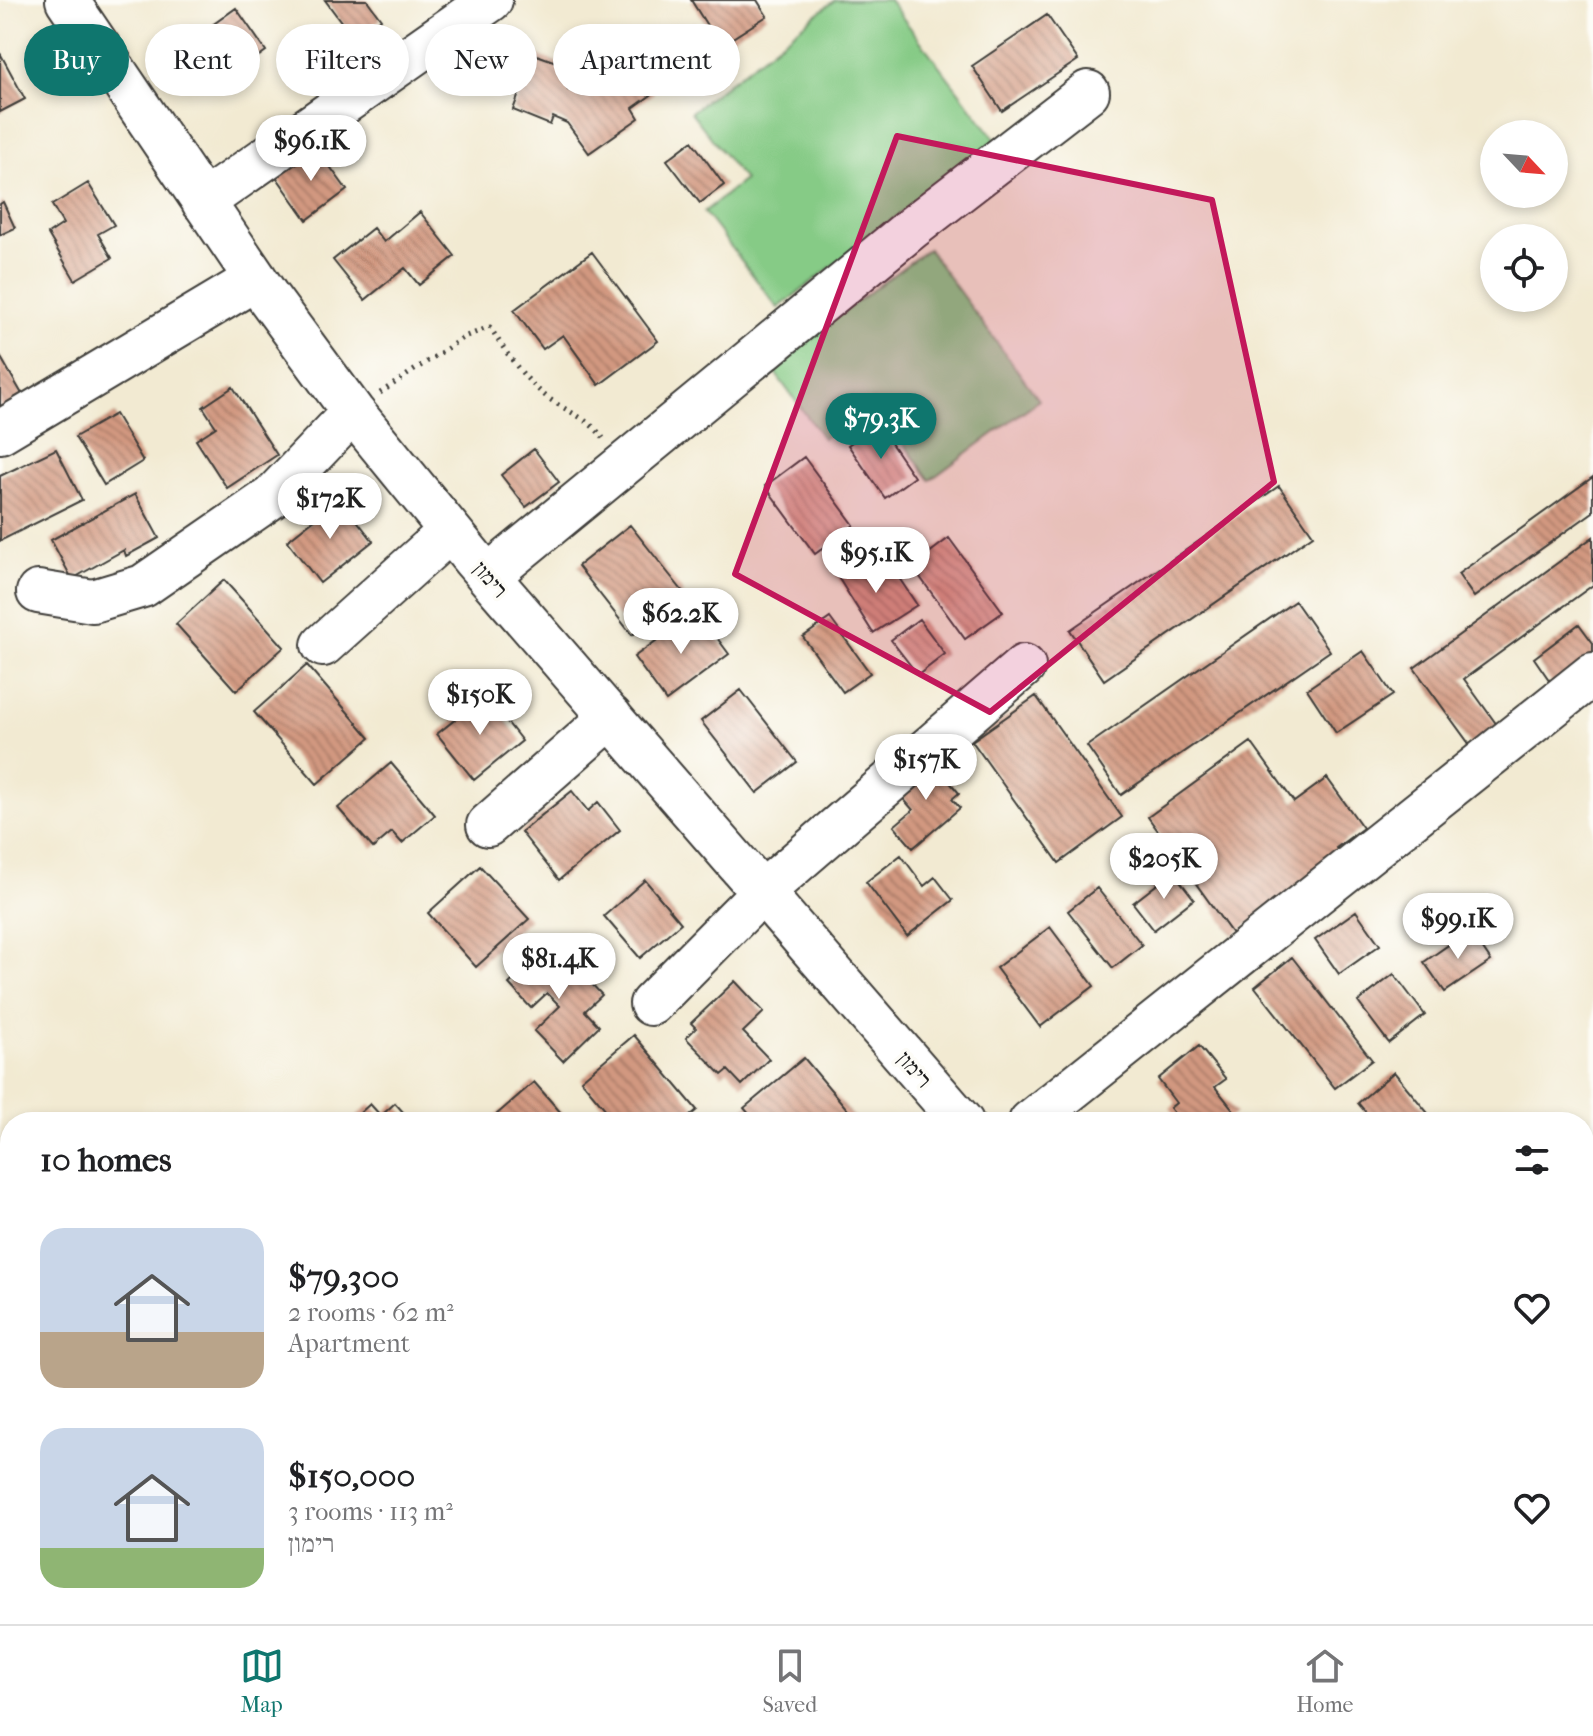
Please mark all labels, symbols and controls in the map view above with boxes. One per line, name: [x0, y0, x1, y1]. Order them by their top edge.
chip: Buy: [24, 24, 129, 96]
chip: Rent: [145, 24, 260, 96]
chip: Filters: [276, 24, 409, 96]
chip: New: [425, 24, 537, 96]
chip: Apartment: [553, 24, 740, 96]
pin: $96.1K: [246, 115, 376, 183]
north arrow: [1480, 120, 1568, 208]
map controls: [1480, 120, 1568, 312]
text: $96.1K: [273, 125, 349, 156]
button: locate: [1480, 224, 1568, 312]
pin: $79.3K: [816, 393, 946, 461]
text: $79.3K: [843, 403, 919, 434]
pin: $172K: [274, 473, 386, 541]
text: $172K: [296, 483, 364, 514]
pin: $95.1K: [811, 527, 941, 595]
text: $95.1K: [840, 537, 912, 568]
street label: רימון: [467, 556, 513, 603]
pin: $62.2K: [616, 588, 746, 656]
text: $62.2K: [641, 598, 721, 629]
pin: $150K: [424, 669, 536, 737]
text: $150K: [446, 679, 514, 710]
pin: $157K: [870, 734, 982, 802]
text: $157K: [893, 744, 959, 775]
pin: $205K: [1108, 833, 1220, 901]
text: $205K: [1128, 843, 1200, 874]
pin: $99.1K: [1393, 893, 1523, 961]
text: $99.1K: [1421, 903, 1495, 934]
pin: $81.4K: [494, 933, 624, 1001]
text: $81.4K: [521, 943, 597, 974]
street label: רימון: [891, 1046, 937, 1093]
icon: filters: [1510, 1138, 1554, 1182]
text: 10 homes: [40, 1140, 171, 1180]
text: $79,300: [288, 1257, 399, 1297]
icon: home: [104, 1260, 200, 1356]
icon: heart: [1510, 1286, 1554, 1330]
text: 2 rooms · 62 m²: [288, 1297, 454, 1328]
text: Apartment: [288, 1328, 410, 1359]
text: $150,000: [288, 1456, 415, 1496]
icon: home: [104, 1460, 200, 1556]
icon: heart: [1510, 1486, 1554, 1530]
text: 3 rooms · 113 m²: [288, 1496, 453, 1527]
text: רימון: [288, 1528, 335, 1559]
tab: Map: [240, 1644, 284, 1718]
tab: Saved: [763, 1644, 817, 1718]
tab: Home: [1296, 1644, 1353, 1718]

